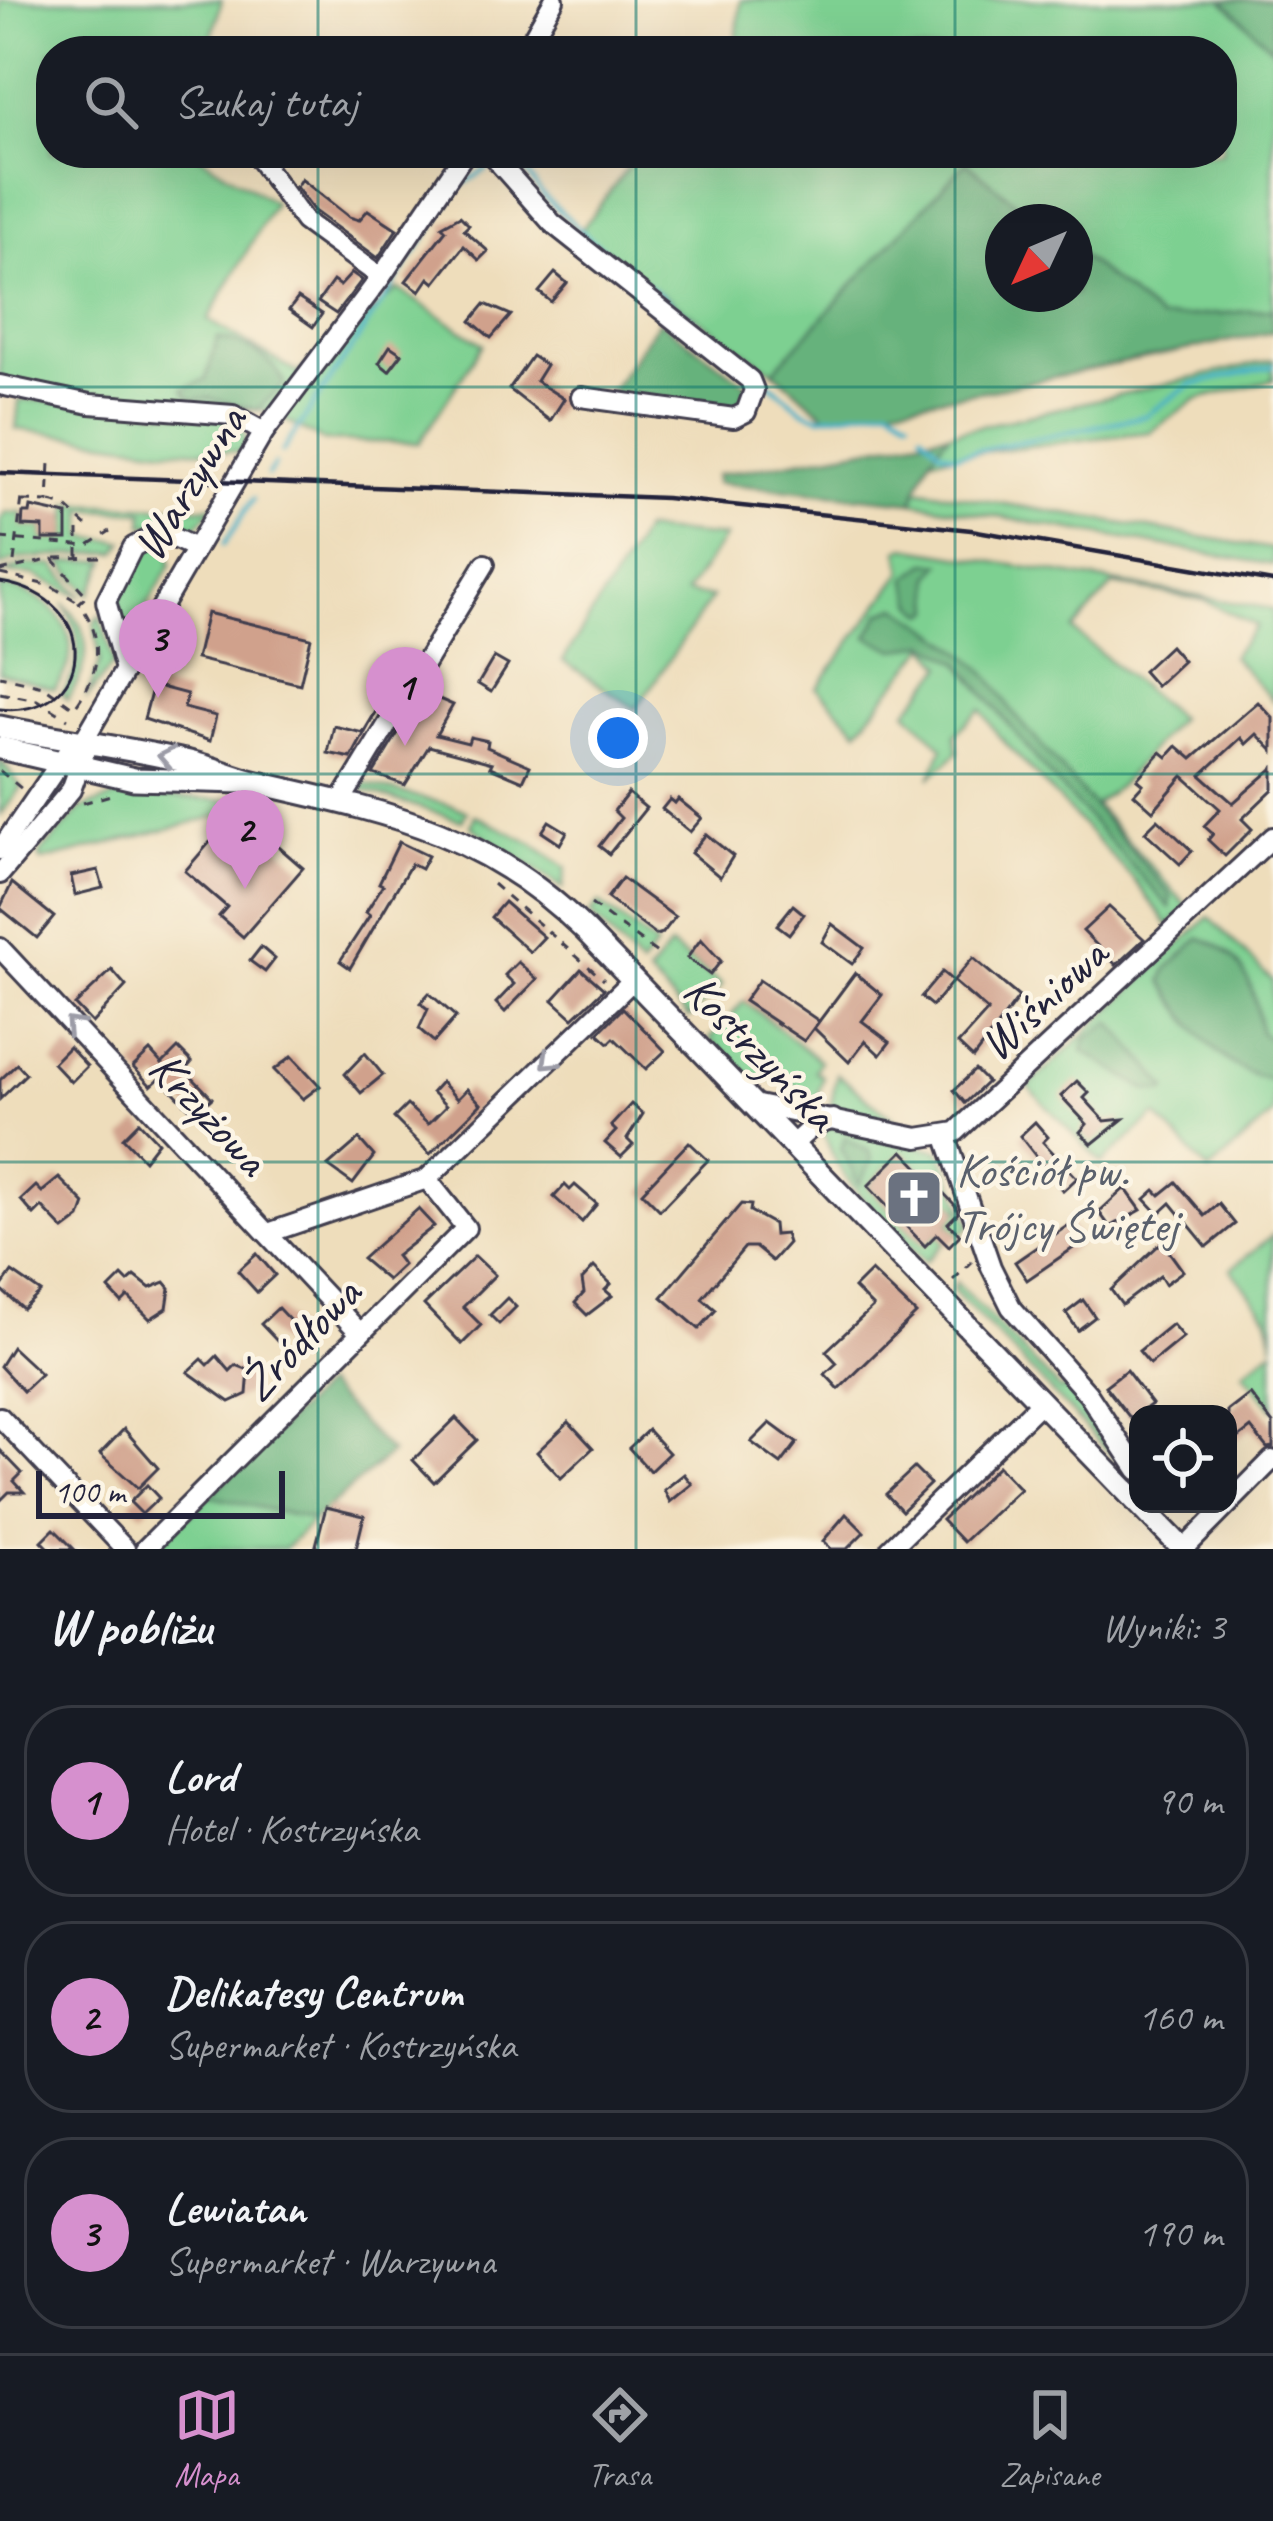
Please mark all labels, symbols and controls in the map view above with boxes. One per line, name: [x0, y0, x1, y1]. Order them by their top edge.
search box: [36, 36, 1237, 168]
icon: search: [78, 69, 144, 135]
text: Szukaj tutaj: [174, 74, 357, 131]
north arrow: [985, 204, 1093, 312]
street label: Warzywna: [119, 393, 261, 571]
pin: 3: [119, 599, 197, 698]
pin: 1: [366, 647, 444, 746]
your location: [588, 708, 648, 768]
one-way arrow: [156, 745, 176, 771]
pin: 2: [206, 790, 284, 889]
street label: Wiśniowa: [966, 922, 1123, 1073]
street label: Kostrzyńska: [671, 961, 853, 1145]
one-way arrow: [65, 1017, 87, 1039]
street label: Krzyżowa: [136, 1038, 283, 1190]
one-way arrow: [541, 1047, 563, 1069]
place label: Kościół pw. Trójcy Świętej: [956, 1140, 1184, 1255]
church icon: Kościół pw. Trójcy Świętej: [883, 1167, 945, 1229]
street label: Źródłowa: [226, 1262, 375, 1414]
map controls: [1129, 1405, 1237, 1513]
button: locate: [1129, 1405, 1237, 1513]
scale bar: [36, 1465, 285, 1518]
text: 100 m: [54, 1471, 125, 1513]
text: W pobliżu: [48, 1595, 211, 1659]
text: Wyniki: 3: [1102, 1603, 1225, 1652]
text: Lord: [165, 1748, 235, 1805]
text: 1: [81, 1777, 99, 1826]
text: 90 m: [1156, 1777, 1222, 1826]
text: Hotel · Kostrzyńska: [165, 1805, 418, 1854]
text: Delikatesy Centrum: [165, 1964, 462, 2021]
text: 2: [81, 1993, 99, 2042]
text: 160 m: [1138, 1993, 1222, 2042]
text: Supermarket · Kostrzyńska: [165, 2021, 516, 2070]
text: Lewiatan: [165, 2180, 306, 2237]
text: 3: [81, 2209, 99, 2258]
text: 190 m: [1138, 2209, 1222, 2258]
text: Supermarket · Warzywna: [165, 2237, 495, 2286]
tab: Mapa: [174, 2382, 240, 2496]
tab: Trasa: [587, 2382, 653, 2496]
tab: Zapisane: [1000, 2382, 1100, 2496]

